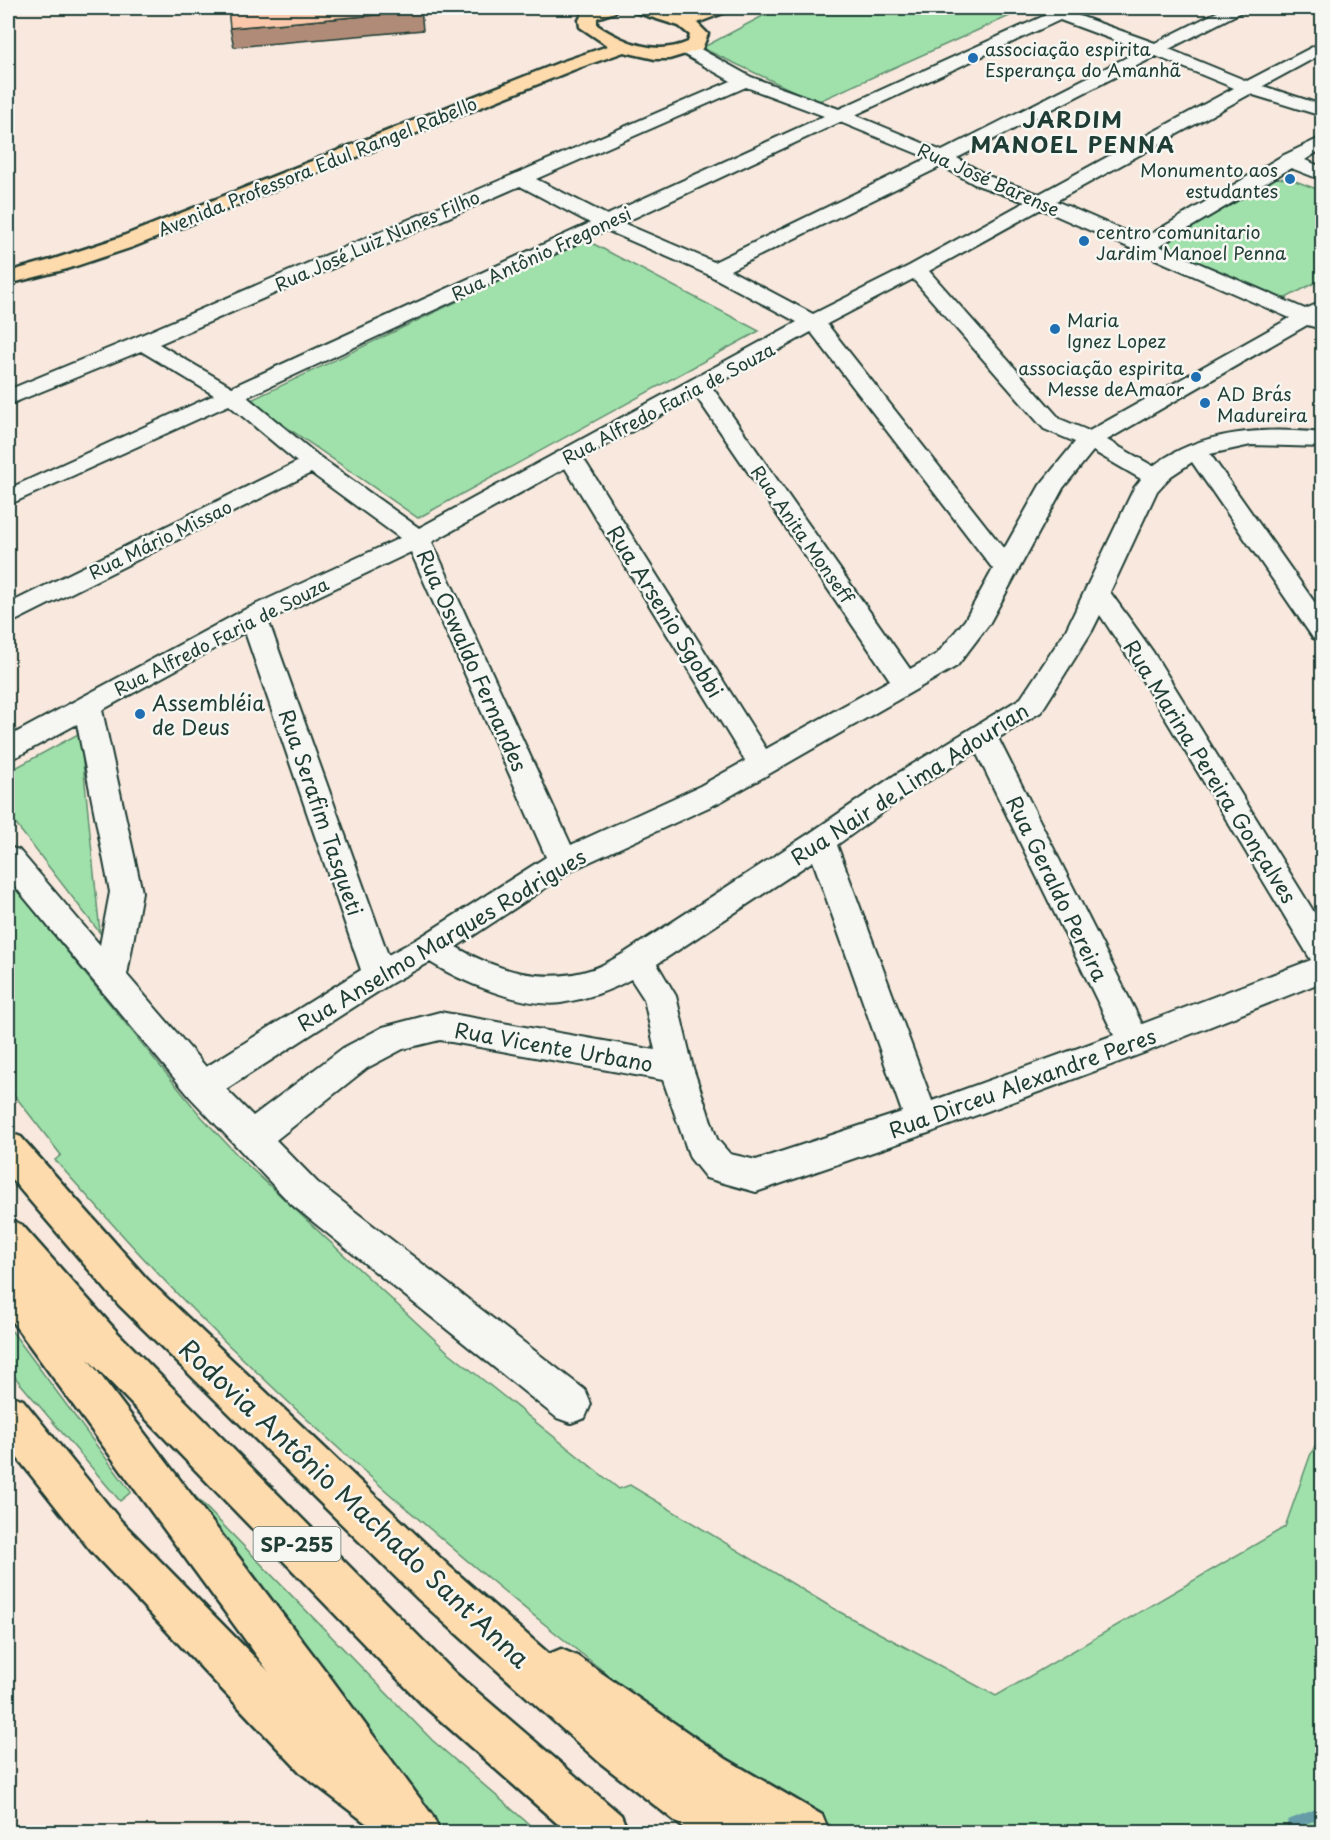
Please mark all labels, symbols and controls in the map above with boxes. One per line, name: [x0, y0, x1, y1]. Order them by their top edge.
place label: associação espirita Esperança do Amanhã: [985, 35, 1182, 83]
marker: associação espirita Esperança do Amanhã: [966, 51, 980, 65]
street label: Avenida Professora Edul Rangel Rabello: [153, 89, 481, 243]
district label: JARDIM MANOEL PENNA: [971, 102, 1175, 160]
street label: Rua José Barense: [914, 136, 1065, 223]
place label: Monumento aos estudantes: [1140, 156, 1278, 204]
marker: Monumento aos estudantes: [1283, 172, 1297, 186]
street label: Rua José Luiz Nunes Filho: [270, 183, 484, 297]
street label: Rua Antônio Fregonesi: [447, 199, 635, 307]
place label: centro comunitario Jardim Manoel Penna: [1096, 218, 1287, 266]
marker: centro comunitario Jardim Manoel Penna: [1077, 234, 1091, 248]
place label: Maria Ignez Lopez: [1067, 306, 1166, 354]
marker: Maria Ignez Lopez: [1048, 322, 1062, 336]
street label: Rua Alfredo Faria de Souza: [557, 335, 780, 471]
place label: associação espirita Messe deAmaor: [1018, 354, 1185, 402]
marker: associação espirita Messe deAmaor: [1189, 370, 1203, 384]
place label: AD Brás Madureira: [1217, 380, 1308, 428]
marker: AD Brás Madureira: [1198, 396, 1212, 410]
street label: Rua Anita Monseff: [745, 459, 862, 610]
street label: Rua Mário Missao: [84, 493, 236, 585]
street label: Rua Arsenio Sgobbi: [600, 519, 732, 703]
street label: Rua Oswaldo Fernandes: [410, 544, 536, 776]
street label: Rua Alfredo Faria de Souza: [109, 570, 334, 702]
street label: Rua Marina Pereira Gonçalves: [1116, 633, 1306, 909]
place label: Assembléia de Deus: [152, 686, 265, 742]
street label: Rua Nair de Lima Adourian: [784, 694, 1034, 872]
street label: Rua Serafim Tasqueti: [272, 705, 372, 919]
marker: Assembléia de Deus: [133, 707, 147, 721]
street label: Rua Geraldo Pereira: [999, 790, 1117, 987]
street label: Rua Anselmo Marques Rodrigues: [290, 840, 592, 1038]
street label: Rua Vicente Urbano: [452, 1013, 656, 1079]
street label: Rua Dirceu Alexandre Peres: [884, 1019, 1160, 1145]
street label: Rodovia Antônio Machado Sant'Anna: [171, 1329, 540, 1677]
road number: SP-255: [254, 1527, 340, 1561]

